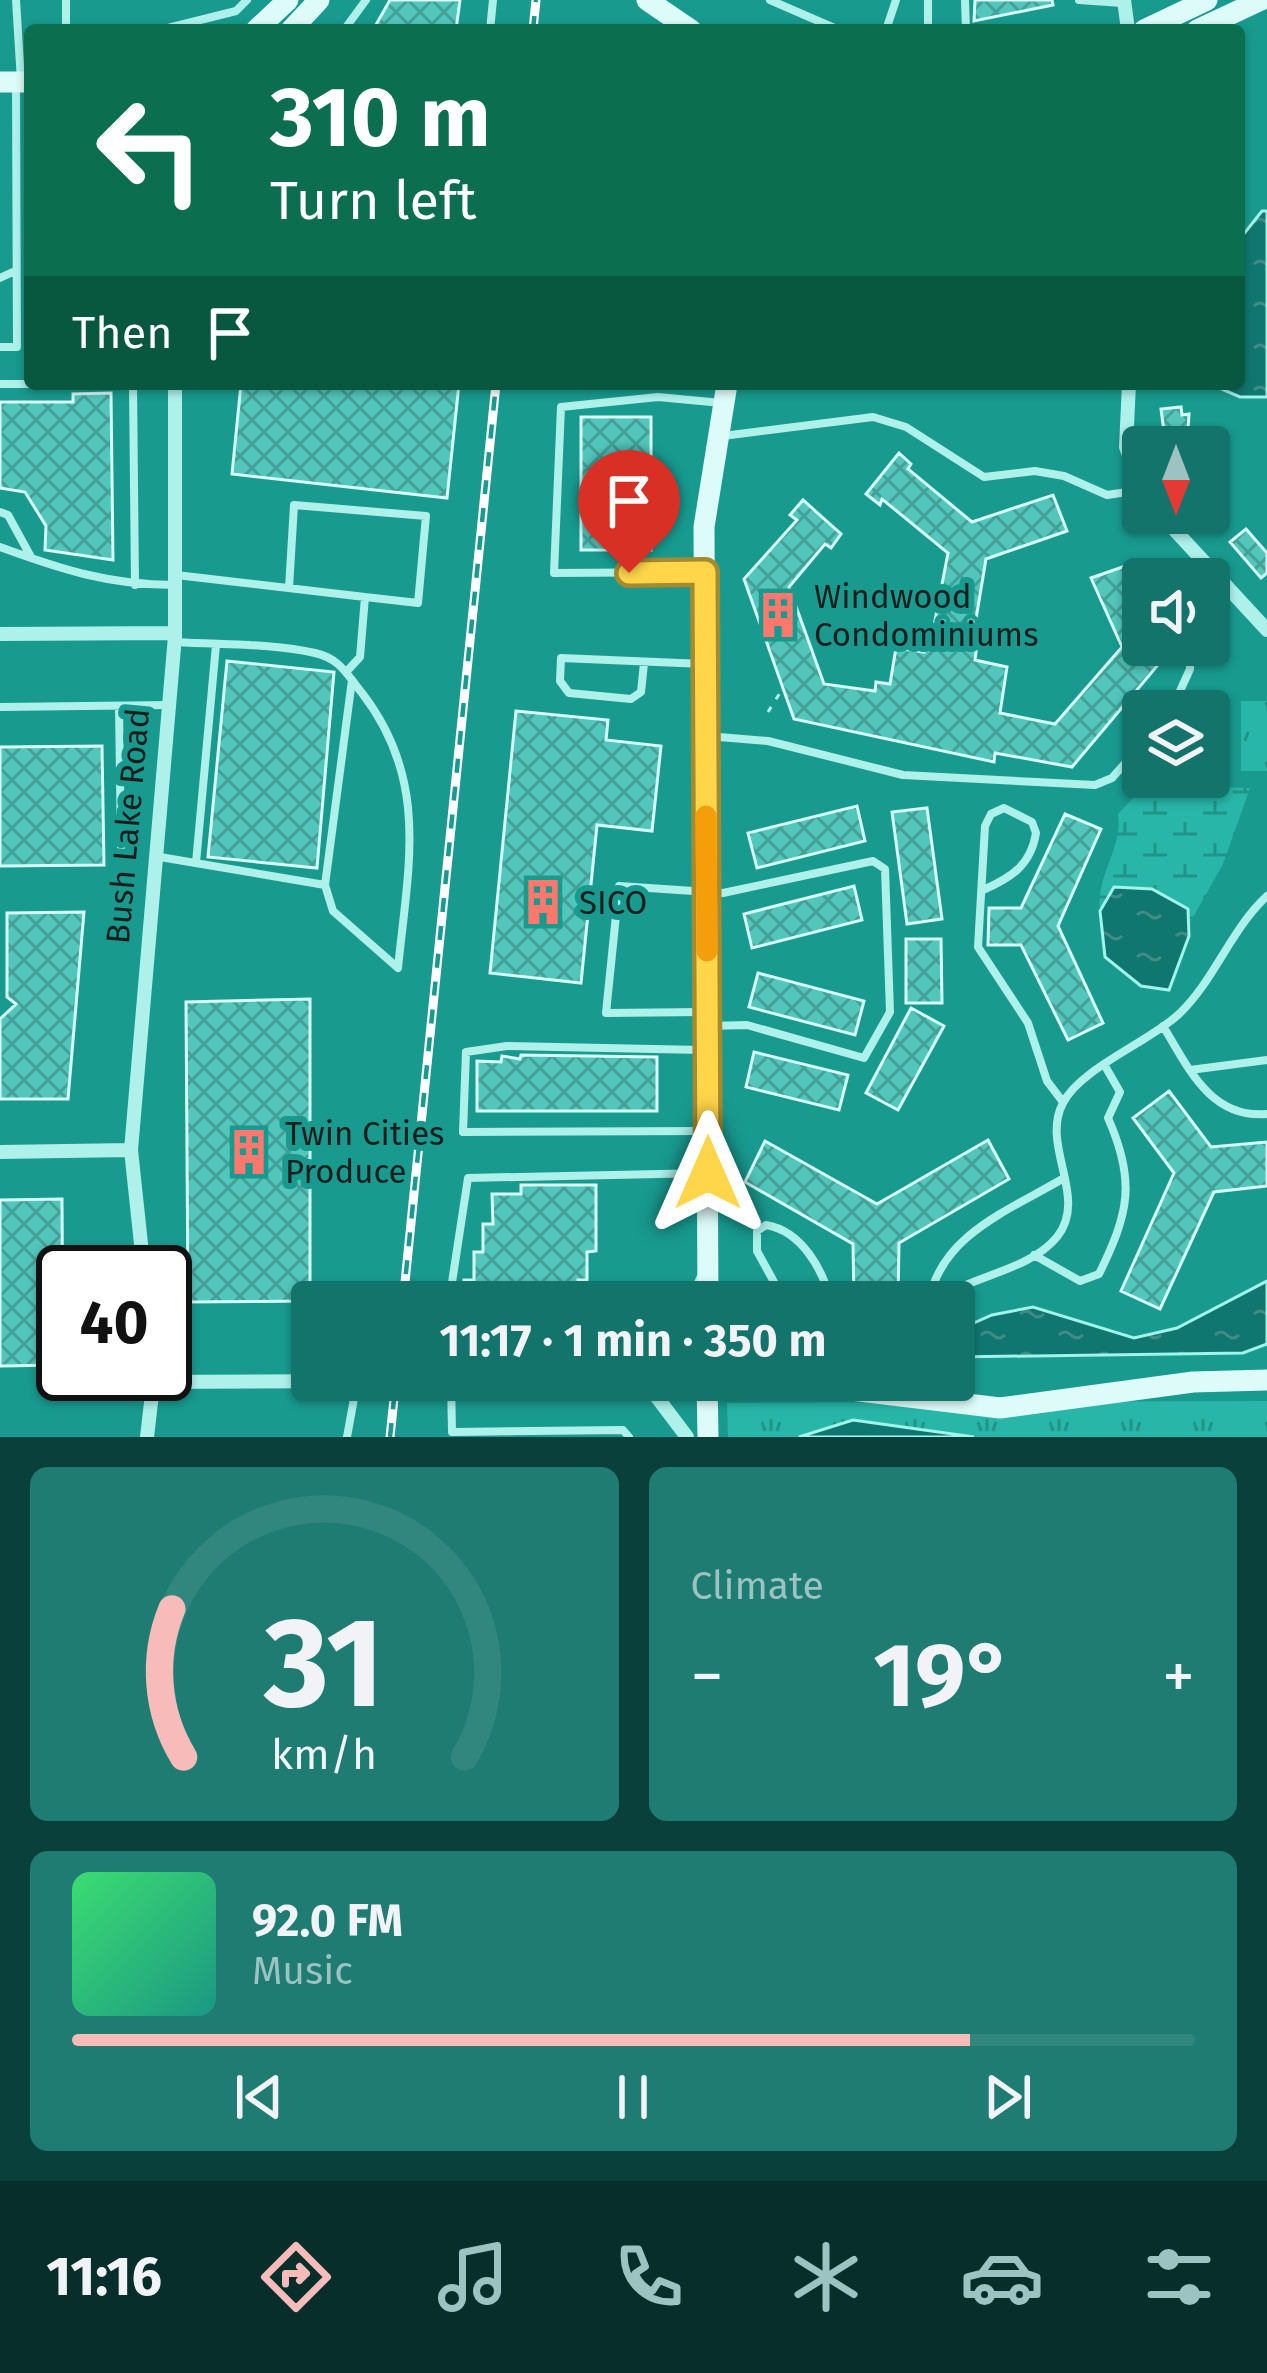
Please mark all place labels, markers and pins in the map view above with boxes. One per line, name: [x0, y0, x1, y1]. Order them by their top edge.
pin: [578, 450, 680, 573]
place label: Windwood Condominiums: [814, 577, 1039, 655]
building icon: Windwood Condominiums: [753, 590, 803, 640]
building icon: SICO: [518, 877, 568, 927]
place label: SICO: [579, 883, 647, 923]
place label: Twin Cities Produce: [285, 1114, 445, 1192]
building icon: Twin Cities Produce: [224, 1127, 274, 1177]

